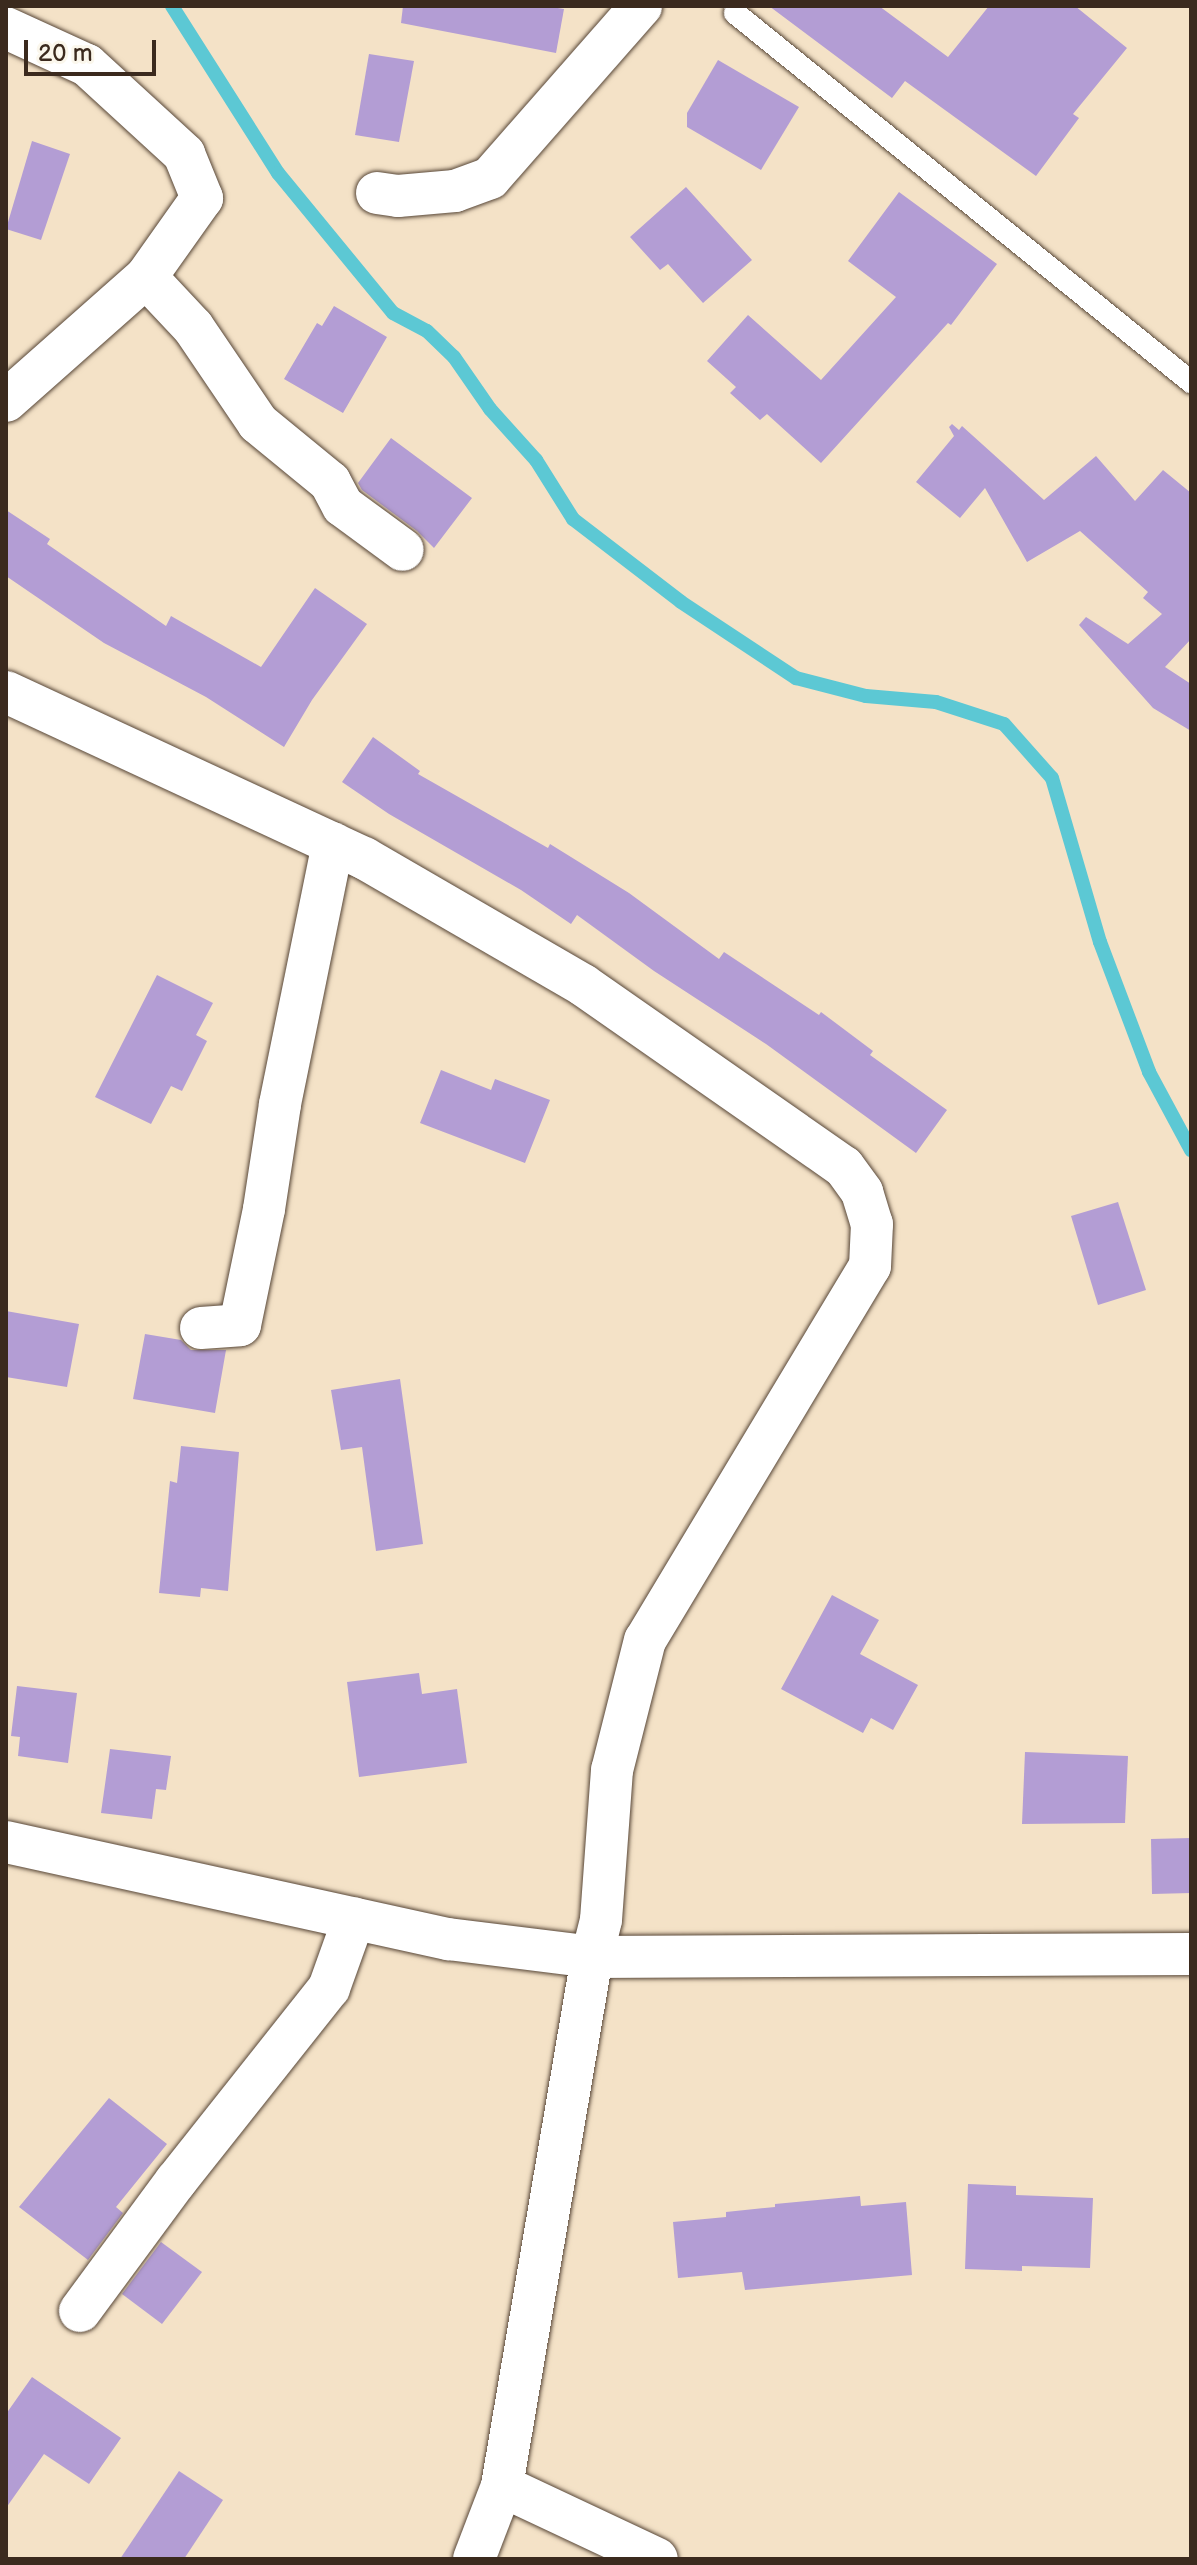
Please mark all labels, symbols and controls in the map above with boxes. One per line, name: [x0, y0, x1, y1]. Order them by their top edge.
scale bar: [28, 24, 160, 74]
text: 20 m: [38, 39, 93, 68]

